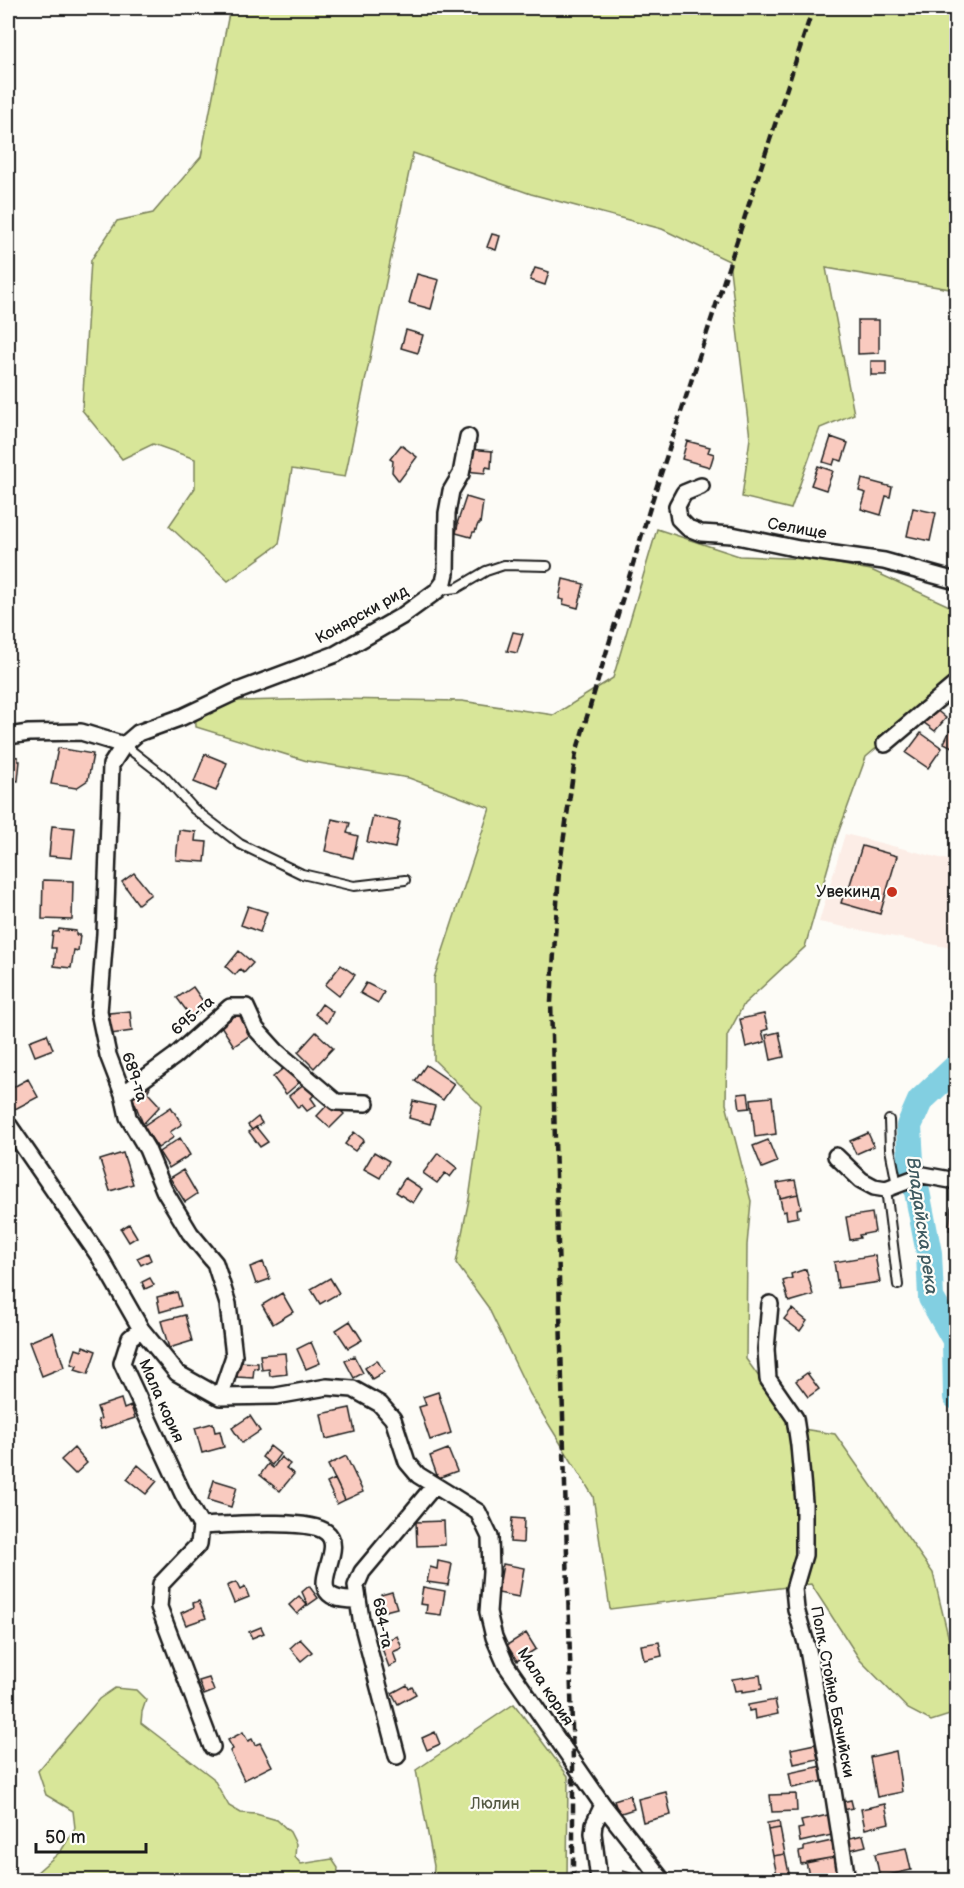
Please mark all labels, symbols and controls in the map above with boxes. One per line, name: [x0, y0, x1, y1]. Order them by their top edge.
street label: Селище: [766, 514, 828, 544]
street label: Конярски рид: [312, 582, 412, 648]
place label: Увекинд: [816, 883, 880, 902]
marker: Увекинд: [885, 885, 899, 899]
street label: 695-та: [168, 992, 219, 1040]
street label: 689-та: [117, 1050, 151, 1105]
water label: Владайска река: [902, 1156, 942, 1296]
street label: Мала кория: [134, 1356, 188, 1446]
street label: 684-та: [368, 1596, 396, 1651]
street label: Полк. Стойно Бачийски: [806, 1605, 858, 1779]
street label: Мала кория: [513, 1644, 577, 1730]
park label: Люлин: [469, 1795, 520, 1814]
scale bar: [36, 1816, 146, 1854]
text: 50 m: [45, 1827, 86, 1848]

